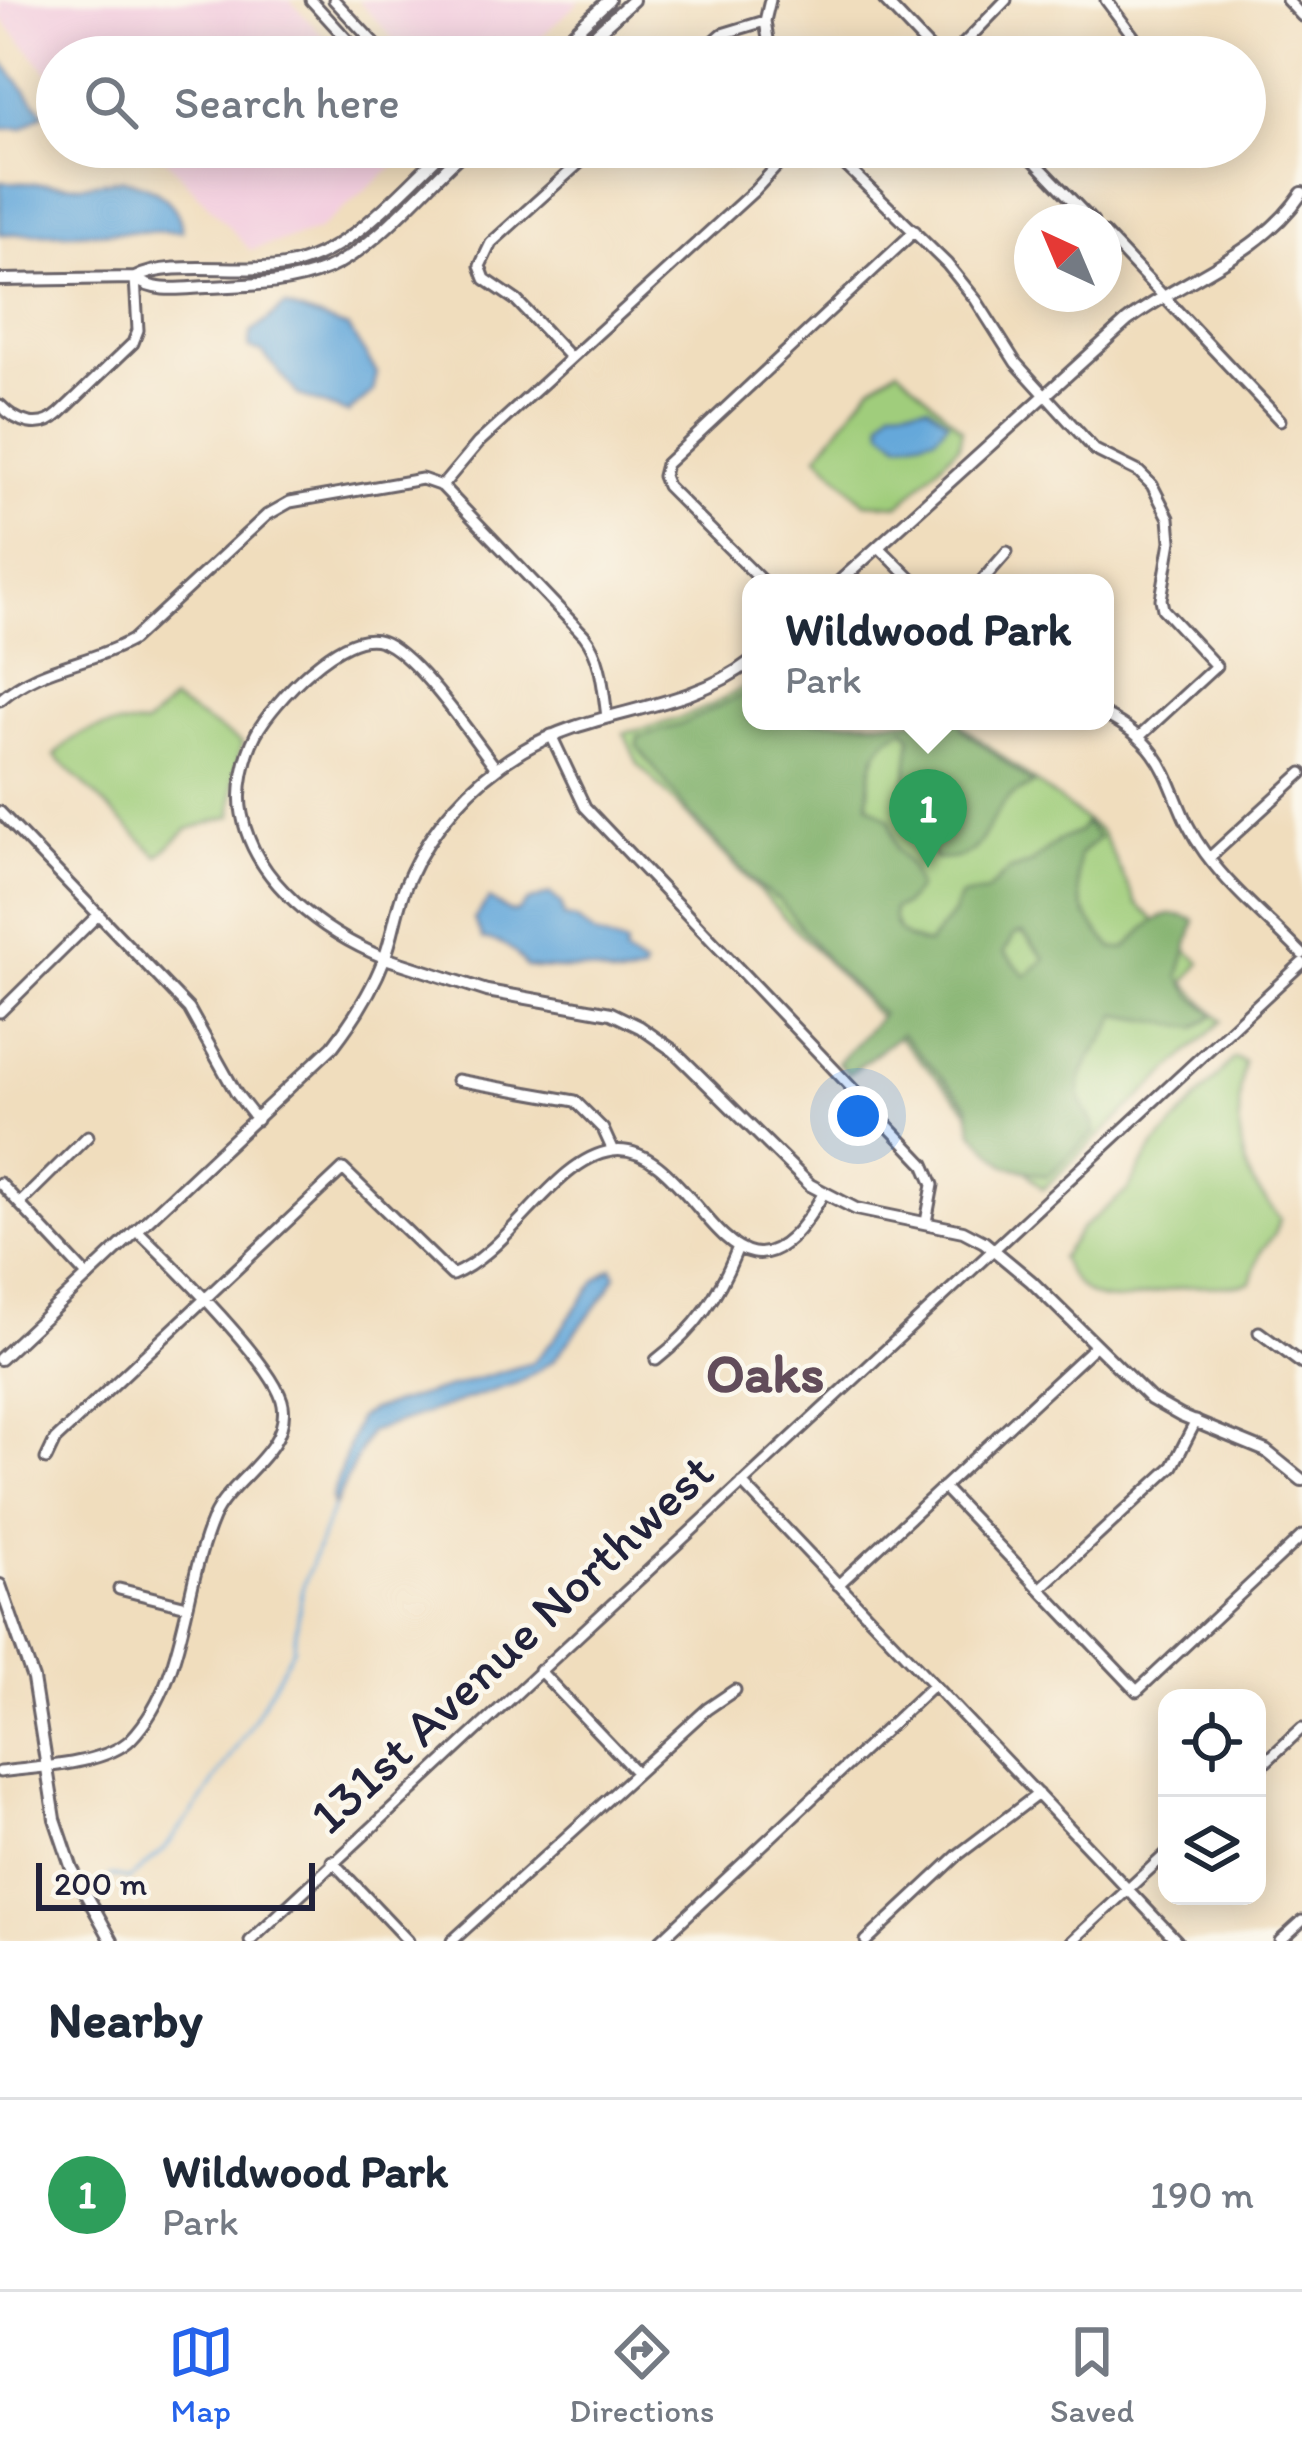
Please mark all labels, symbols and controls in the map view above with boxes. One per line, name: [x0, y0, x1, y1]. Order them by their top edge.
search box: [36, 36, 1266, 168]
icon: search: [78, 69, 144, 135]
text: Search here: [174, 75, 400, 129]
north arrow: [1014, 204, 1122, 312]
popup: [742, 574, 1114, 730]
text: Wildwood Park: [785, 602, 1071, 656]
text: Park: [785, 656, 862, 703]
pin: 1: [889, 769, 967, 868]
your location: [828, 1086, 888, 1146]
district label: Oaks: [706, 1341, 824, 1406]
street label: 131st Avenue Northwest: [297, 1441, 726, 1846]
map controls: [1158, 1689, 1266, 1905]
button: locate: [1158, 1689, 1266, 1797]
button: layers: [1158, 1797, 1266, 1905]
scale bar: [36, 1857, 315, 1910]
text: 200 m: [54, 1864, 147, 1903]
text: Nearby: [48, 1989, 203, 2050]
text: Wildwood Park: [162, 2144, 448, 2198]
text: 1: [78, 2171, 96, 2218]
text: 190 m: [1150, 2171, 1254, 2218]
text: Park: [162, 2198, 239, 2245]
tab: Map: [168, 2319, 234, 2430]
tab: Directions: [569, 2319, 714, 2430]
tab: Saved: [1050, 2319, 1134, 2430]

